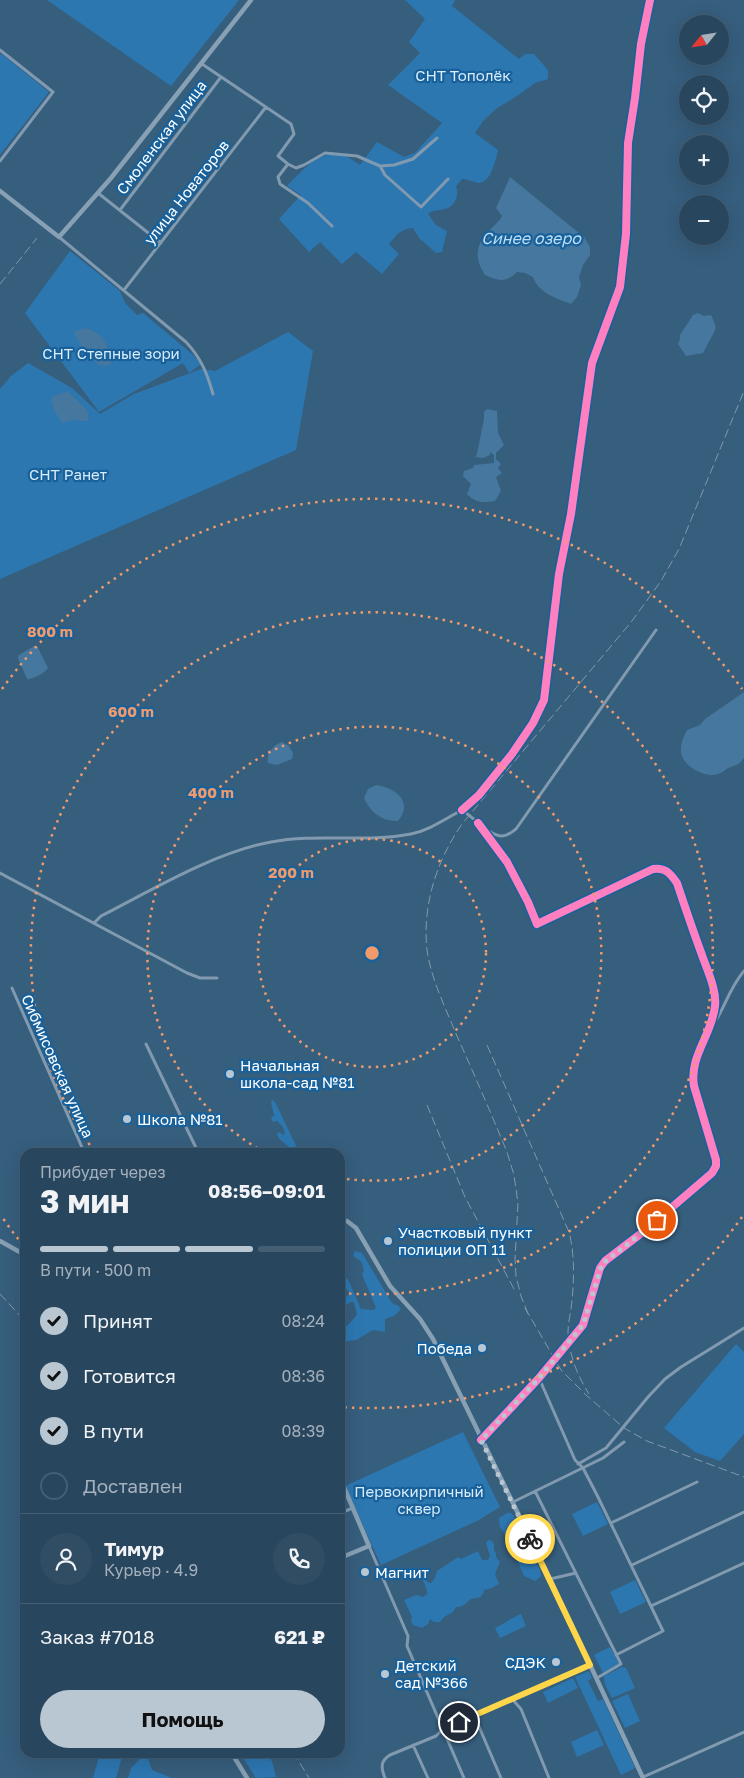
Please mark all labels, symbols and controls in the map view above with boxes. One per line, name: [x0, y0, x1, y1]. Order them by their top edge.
north arrow: [679, 15, 729, 65]
map controls: [679, 15, 729, 245]
park label: СНТ Тополёк: [415, 66, 511, 84]
button: locate: [679, 75, 729, 125]
street label: Смоленская улица: [112, 77, 210, 197]
button: +: [679, 135, 729, 185]
street label: улица Новаторов: [140, 136, 232, 248]
button: −: [679, 195, 729, 245]
water label: Синее озеро: [481, 228, 582, 248]
park label: СНТ Степные зори: [42, 344, 180, 362]
park label: СНТ Ранет: [29, 465, 108, 483]
text: 800 m: [27, 622, 73, 640]
text: 600 m: [108, 702, 154, 720]
text: 400 m: [188, 783, 234, 801]
text: 200 m: [268, 863, 314, 881]
centre of rings: [363, 944, 381, 962]
street label: Сибмисовская улица: [18, 991, 98, 1141]
place label: Начальная школа-сад №81: [240, 1056, 355, 1091]
marker: Начальная школа-сад №81: [224, 1068, 236, 1080]
place label: Школа №81: [137, 1110, 223, 1128]
marker: Школа №81: [121, 1113, 133, 1125]
text: Прибудет через: [40, 1162, 166, 1182]
text: 08:56–09:01: [208, 1179, 325, 1202]
text: 3 мин: [40, 1182, 130, 1220]
pin: [636, 1199, 678, 1241]
icon: bag: [643, 1206, 671, 1234]
place label: Участковый пункт полиции ОП 11: [398, 1223, 533, 1258]
marker: Участковый пункт полиции ОП 11: [382, 1235, 394, 1247]
text: В пути · 500 m: [40, 1260, 151, 1280]
icon: check: [40, 1307, 68, 1335]
text: Принят: [83, 1309, 152, 1332]
text: 08:24: [281, 1311, 325, 1331]
place label: Победа: [417, 1339, 472, 1357]
marker: Победа: [476, 1342, 488, 1354]
icon: check: [40, 1362, 68, 1390]
text: Готовится: [83, 1364, 176, 1387]
text: 08:36: [281, 1366, 325, 1386]
icon: check: [40, 1417, 68, 1445]
text: В пути: [83, 1419, 144, 1442]
text: 08:39: [281, 1421, 325, 1441]
text: Доставлен: [83, 1474, 183, 1497]
park label: Первокирпичный сквер: [354, 1482, 484, 1517]
courier: [505, 1514, 555, 1564]
icon: bike: [516, 1525, 544, 1553]
button: person: [40, 1533, 92, 1585]
button: phone: [273, 1533, 325, 1585]
text: Тимур: [104, 1537, 164, 1560]
text: Курьер · 4.9: [104, 1560, 198, 1580]
place label: Магнит: [375, 1563, 430, 1581]
marker: Магнит: [359, 1566, 371, 1578]
text: Заказ #7018: [40, 1625, 155, 1648]
text: 621 ₽: [274, 1625, 325, 1648]
place label: СДЭК: [505, 1653, 546, 1671]
place label: Детский сад №366: [395, 1656, 468, 1691]
marker: СДЭК: [550, 1656, 562, 1668]
marker: Детский сад №366: [379, 1668, 391, 1680]
button: Помощь: [40, 1690, 325, 1748]
pin: [438, 1701, 480, 1743]
icon: home: [445, 1708, 473, 1736]

